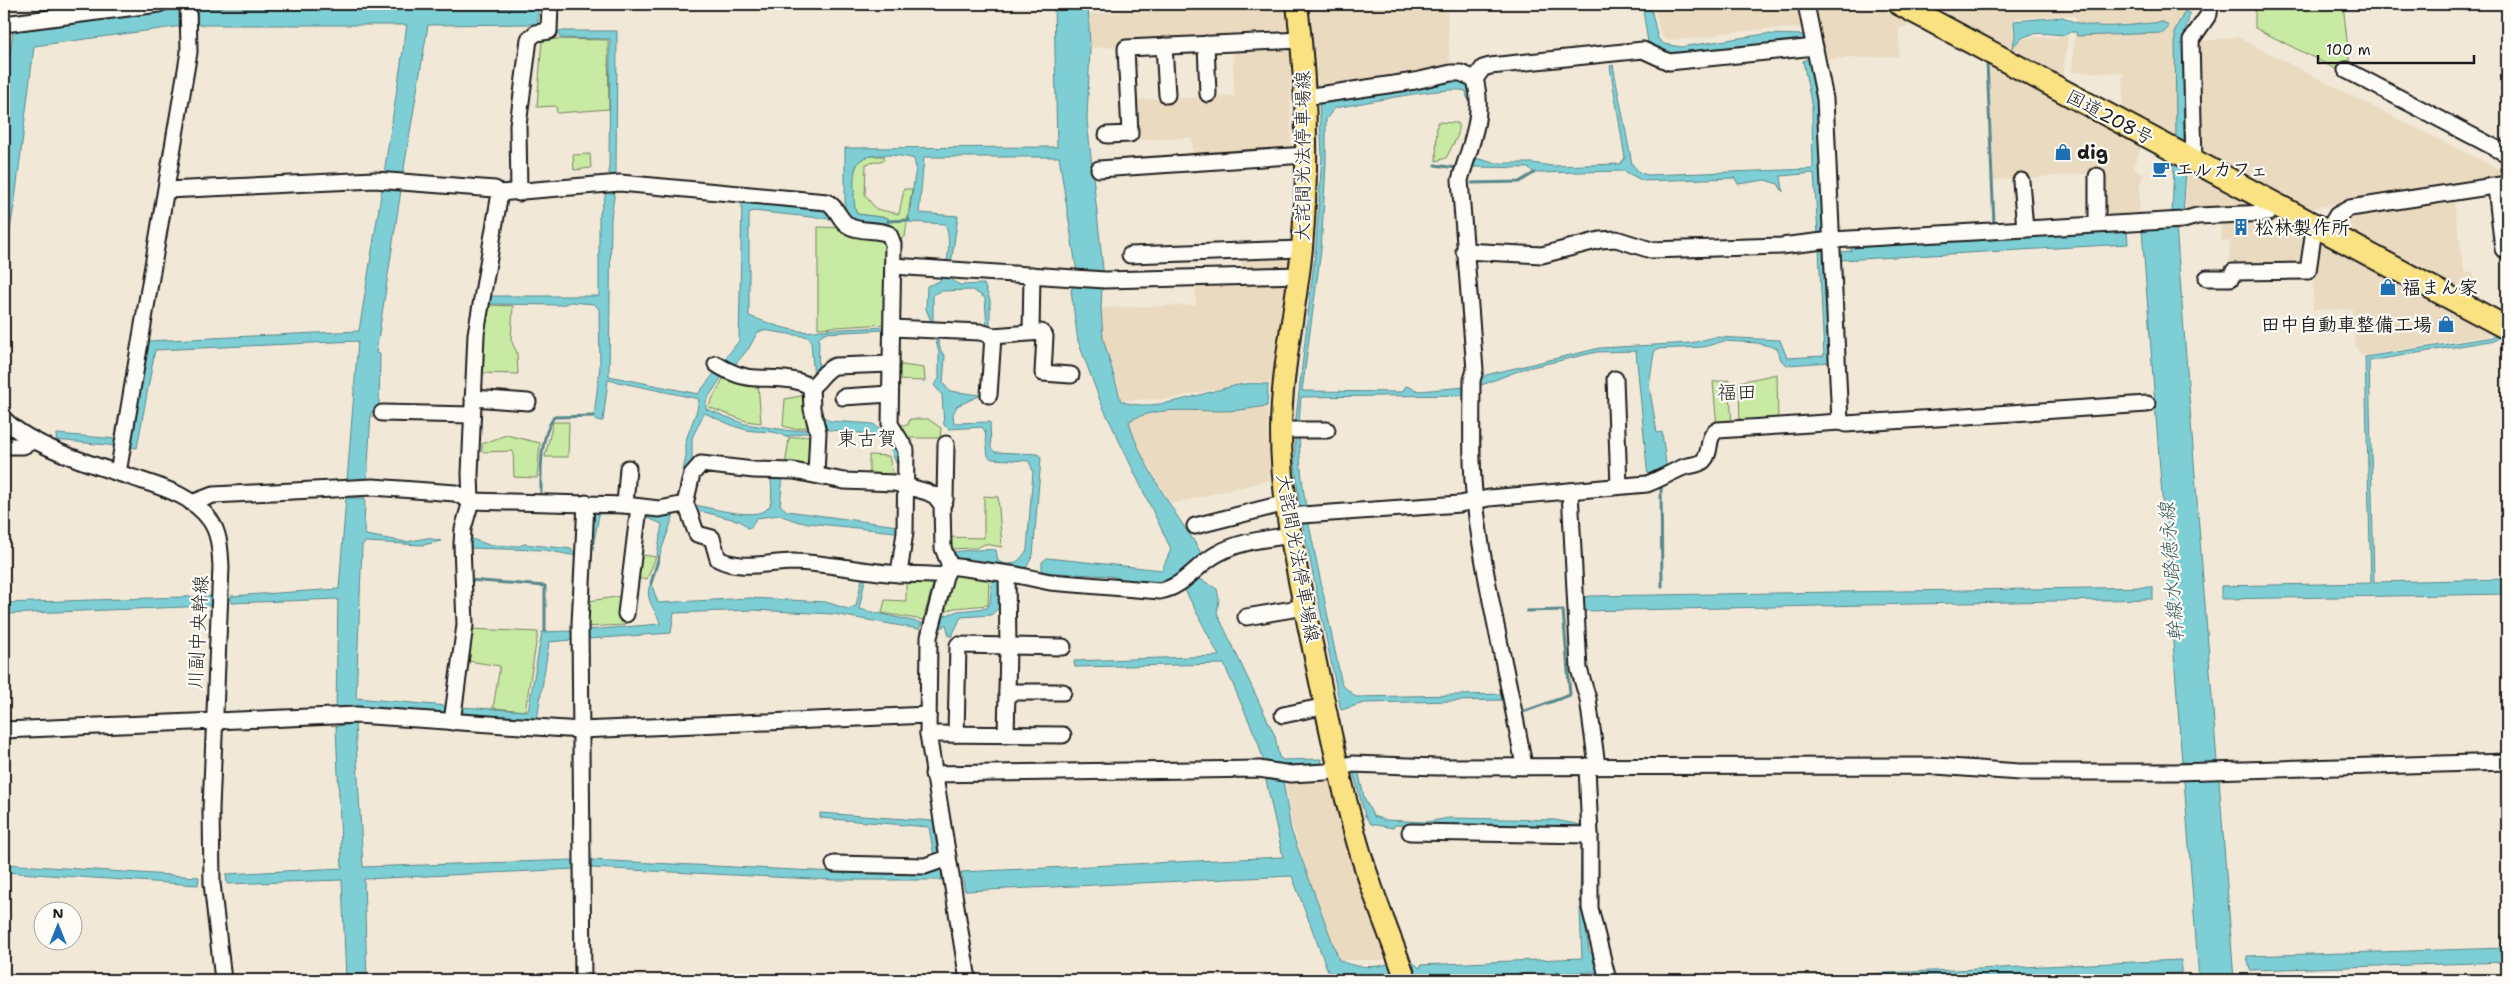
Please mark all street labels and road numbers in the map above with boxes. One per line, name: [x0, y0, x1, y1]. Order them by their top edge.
street label: 大詫間光法停車場線: [1290, 70, 1315, 242]
street label: 国道208号: [2062, 83, 2158, 151]
street label: 大詫間光法停車場線: [1271, 472, 1325, 644]
street label: 川副中央幹線: [183, 574, 213, 690]

